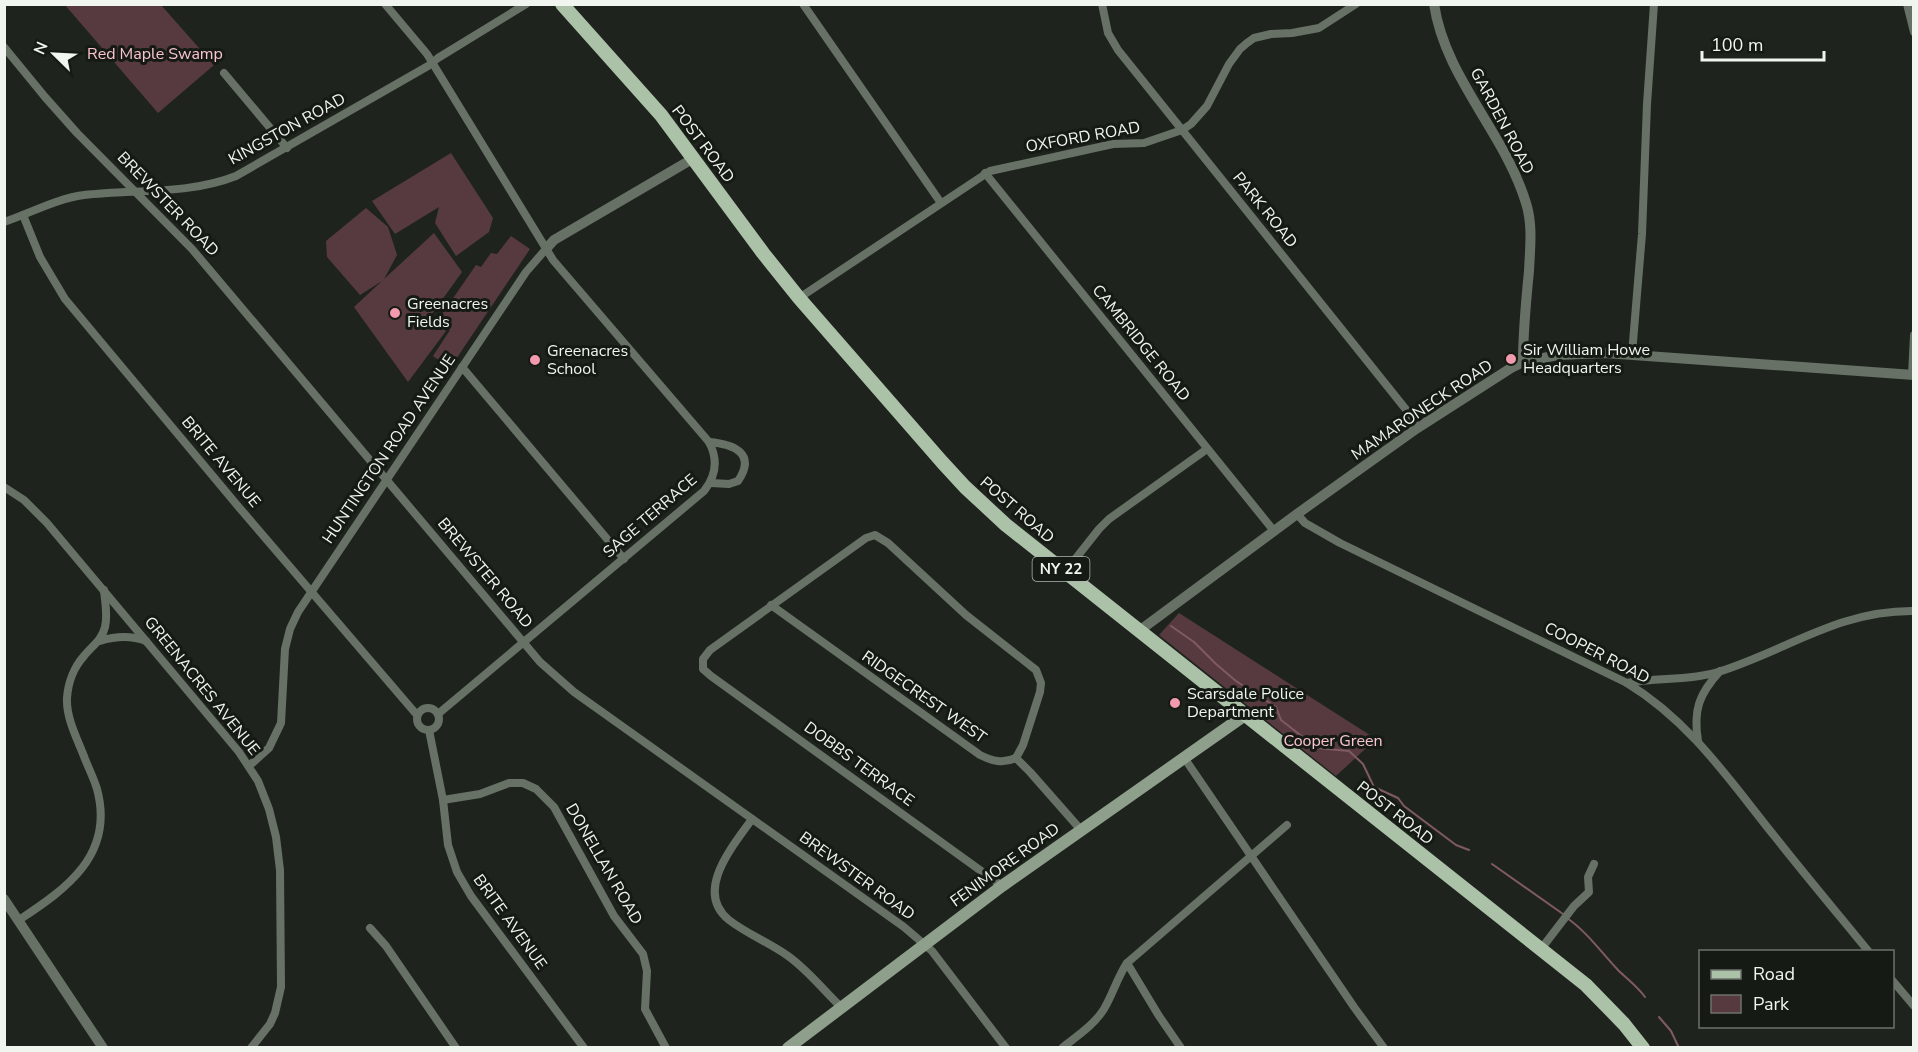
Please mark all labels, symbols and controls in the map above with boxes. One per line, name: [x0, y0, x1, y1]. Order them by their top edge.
north arrow: [24, 24, 84, 84]
scale bar: [1702, 24, 1824, 62]
text: 100 m: [1711, 33, 1763, 57]
text: N: [29, 38, 54, 58]
park label: Red Maple Swamp: [87, 43, 223, 65]
street label: GARDEN ROAD: [1465, 64, 1539, 178]
street label: KINGSTON ROAD: [225, 88, 349, 170]
street label: POST ROAD: [667, 101, 739, 187]
street label: OXFORD ROAD: [1024, 116, 1142, 158]
street label: BREWSTER ROAD: [112, 147, 224, 261]
street label: PARK ROAD: [1228, 167, 1302, 253]
street label: CAMBRIDGE ROAD: [1087, 280, 1195, 406]
place label: Greenacres Fields: [407, 293, 488, 333]
marker: Greenacres Fields: [388, 306, 402, 320]
place label: Sir William Howe Headquarters: [1523, 339, 1650, 379]
place label: Greenacres School: [547, 340, 628, 380]
street label: HUNTINGTON ROAD AVENUE: [317, 350, 461, 548]
marker: Sir William Howe Headquarters: [1504, 352, 1518, 366]
marker: Greenacres School: [528, 353, 542, 367]
street label: MAMARONECK ROAD: [1347, 355, 1497, 465]
street label: BRITE AVENUE: [176, 412, 266, 512]
street label: SAGE TERRACE: [598, 469, 702, 563]
street label: POST ROAD: [975, 472, 1059, 548]
street label: BREWSTER ROAD: [432, 513, 538, 633]
road number: NY 22: [1032, 557, 1090, 581]
street label: GREENACRES AVENUE: [139, 612, 265, 760]
street label: COOPER ROAD: [1541, 617, 1653, 689]
street label: RIDGECREST WEST: [857, 646, 991, 749]
place label: Scarsdale Police Department: [1187, 683, 1304, 723]
marker: Scarsdale Police Department: [1168, 696, 1182, 710]
street label: DOBBS TERRACE: [799, 716, 919, 812]
park label: Cooper Green: [1283, 730, 1383, 752]
street label: POST ROAD: [1352, 776, 1438, 850]
street label: DONELLAN ROAD: [560, 800, 648, 928]
street label: FENIMORE ROAD: [946, 818, 1064, 912]
street label: BREWSTER ROAD: [795, 827, 919, 925]
street label: BRITE AVENUE: [468, 870, 552, 974]
legend: [1699, 950, 1894, 1028]
text: Road: [1753, 962, 1795, 986]
text: Park: [1753, 992, 1790, 1016]

